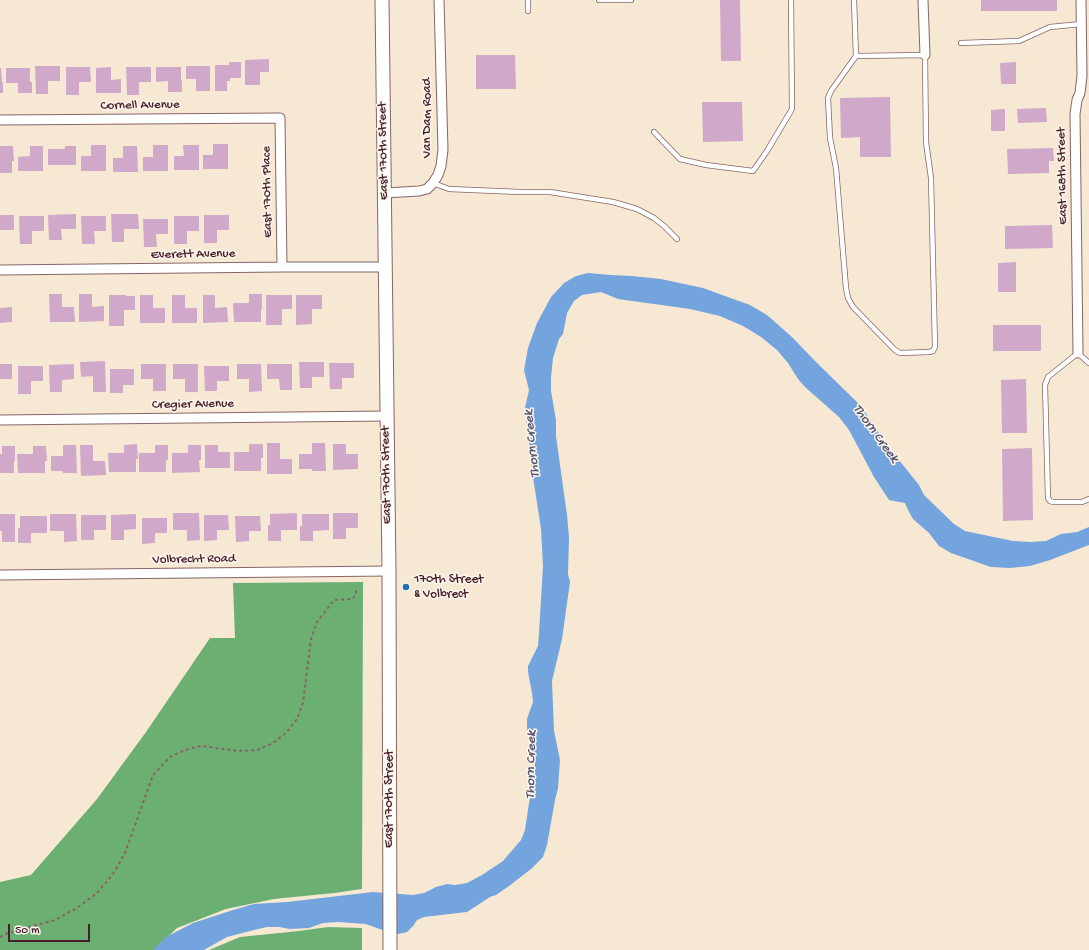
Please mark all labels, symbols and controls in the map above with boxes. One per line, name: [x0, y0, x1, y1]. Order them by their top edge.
street label: Van Dam Road: [420, 78, 436, 158]
street label: Cornell Avenue: [100, 98, 180, 114]
street label: East 170th Street: [375, 102, 393, 200]
street label: East 168th Street: [1054, 127, 1072, 225]
street label: East 170th Place: [259, 146, 277, 238]
street label: Everett Avenue: [151, 246, 235, 264]
street label: Cregier Avenue: [152, 396, 234, 414]
water label: Thorn Creek: [848, 401, 902, 467]
water label: Thorn Creek: [521, 409, 545, 479]
street label: East 170th Street: [378, 426, 396, 524]
street label: Volbrecht Road: [152, 551, 236, 569]
place label: 170th Street & Volbrect: [414, 572, 483, 603]
marker: 170th Street & Volbrect: [401, 582, 411, 592]
water label: Thorn Creek: [523, 731, 541, 799]
street label: East 170th Street: [382, 750, 398, 848]
scale bar: [10, 916, 92, 942]
text: 50 m: [15, 924, 40, 938]

